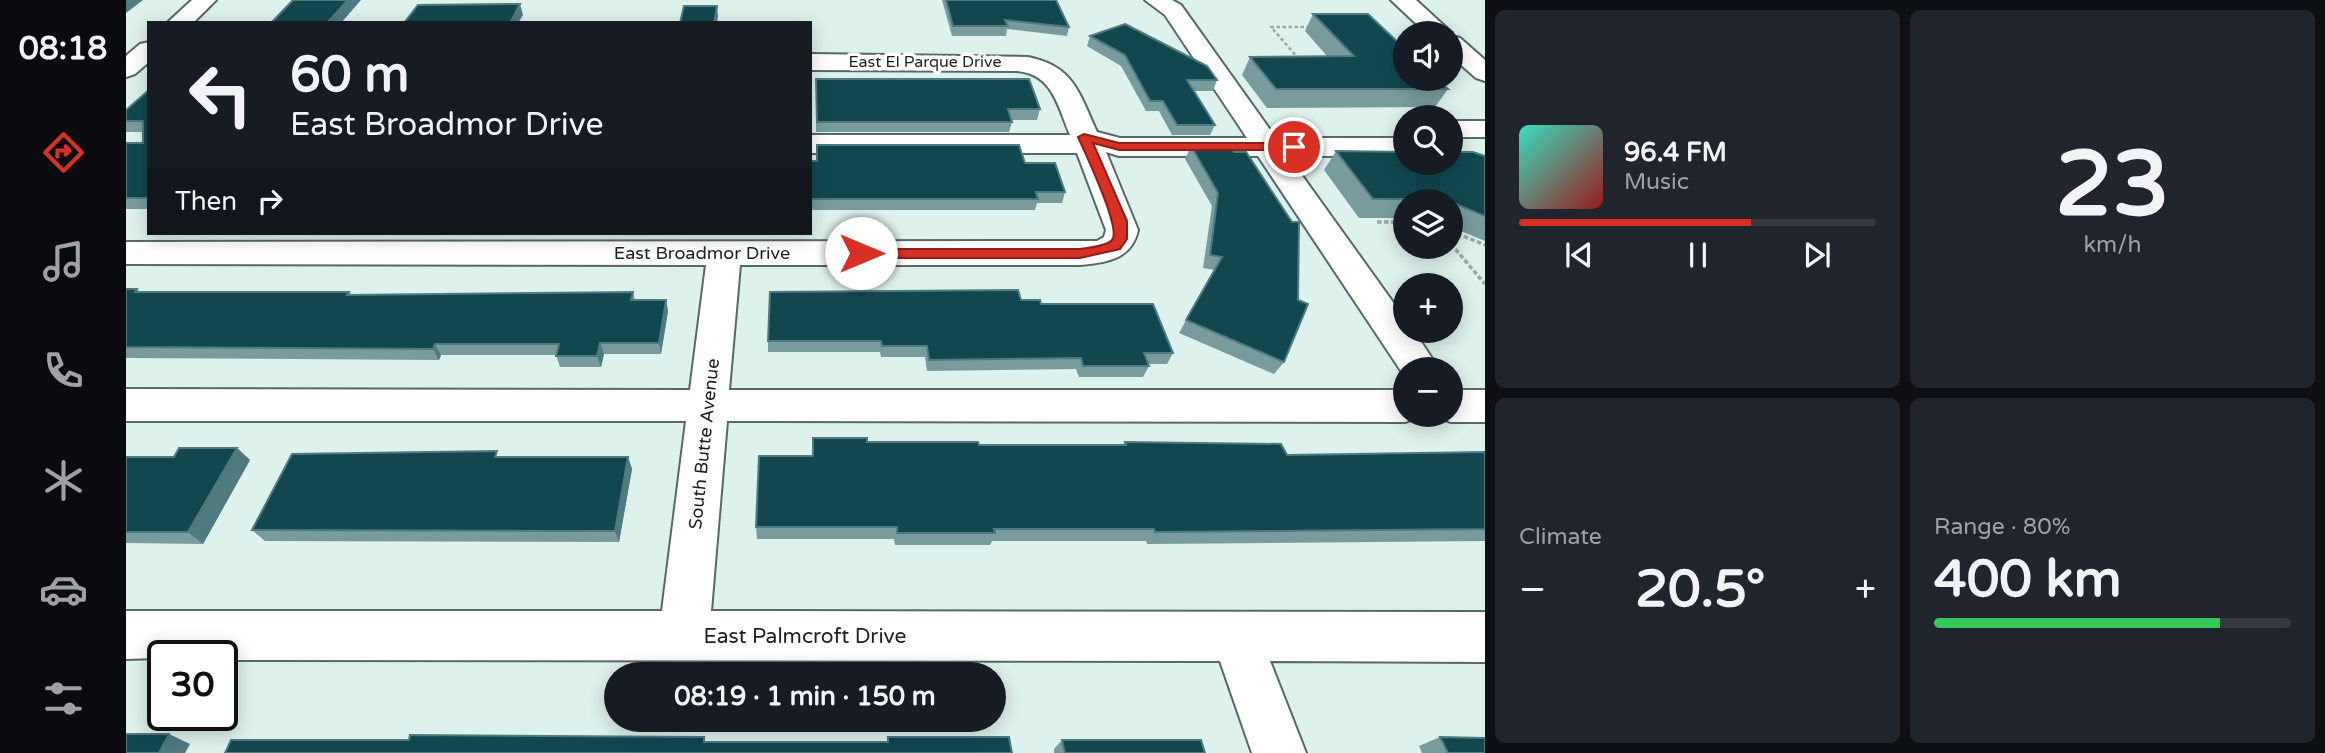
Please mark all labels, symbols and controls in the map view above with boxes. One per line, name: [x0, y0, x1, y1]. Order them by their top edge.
map controls: [1393, 21, 1463, 427]
button: sound: [1393, 21, 1463, 91]
text: 08:18: [19, 30, 107, 68]
text: 60 m: [290, 46, 409, 105]
icon: left: [175, 49, 266, 140]
street label: East El Parque Drive: [848, 52, 1002, 72]
button: search: [1393, 105, 1463, 175]
text: East Broadmor Drive: [290, 106, 604, 144]
pin: [1264, 117, 1324, 177]
icon: directions: [39, 128, 88, 177]
icon: arrive: [1275, 128, 1313, 166]
text: 23: [2055, 130, 2170, 240]
text: 96.4 FM: [1624, 137, 1727, 168]
text: Music: [1624, 168, 1689, 196]
icon: right: [251, 182, 289, 220]
text: Then: [175, 186, 237, 217]
button: layers: [1393, 189, 1463, 259]
position arrow: [824, 216, 898, 290]
text: km/h: [2084, 231, 2141, 259]
icon: previous: [1560, 236, 1598, 274]
icon: pause: [1679, 236, 1717, 274]
icon: next: [1798, 236, 1836, 274]
icon: music: [39, 237, 88, 286]
street label: East Broadmor Drive: [614, 242, 790, 264]
button: +: [1393, 273, 1463, 343]
icon: phone: [39, 346, 88, 395]
street label: South Butte Avenue: [684, 357, 724, 531]
button: −: [1393, 357, 1463, 427]
icon: climate: [39, 456, 88, 505]
text: Range · 80%: [1934, 513, 2070, 541]
text: Climate: [1519, 523, 1602, 551]
text: 400 km: [1934, 548, 2122, 611]
text: 20.5°: [1635, 558, 1765, 621]
icon: car: [39, 565, 88, 614]
text: −: [1519, 567, 1546, 613]
text: +: [1855, 567, 1876, 613]
street label: East Palmcroft Drive: [703, 624, 907, 649]
speed limit sign: 30: [147, 640, 238, 731]
icon: filters: [39, 674, 88, 723]
text: 08:19 · 1 min · 150 m: [674, 681, 936, 712]

